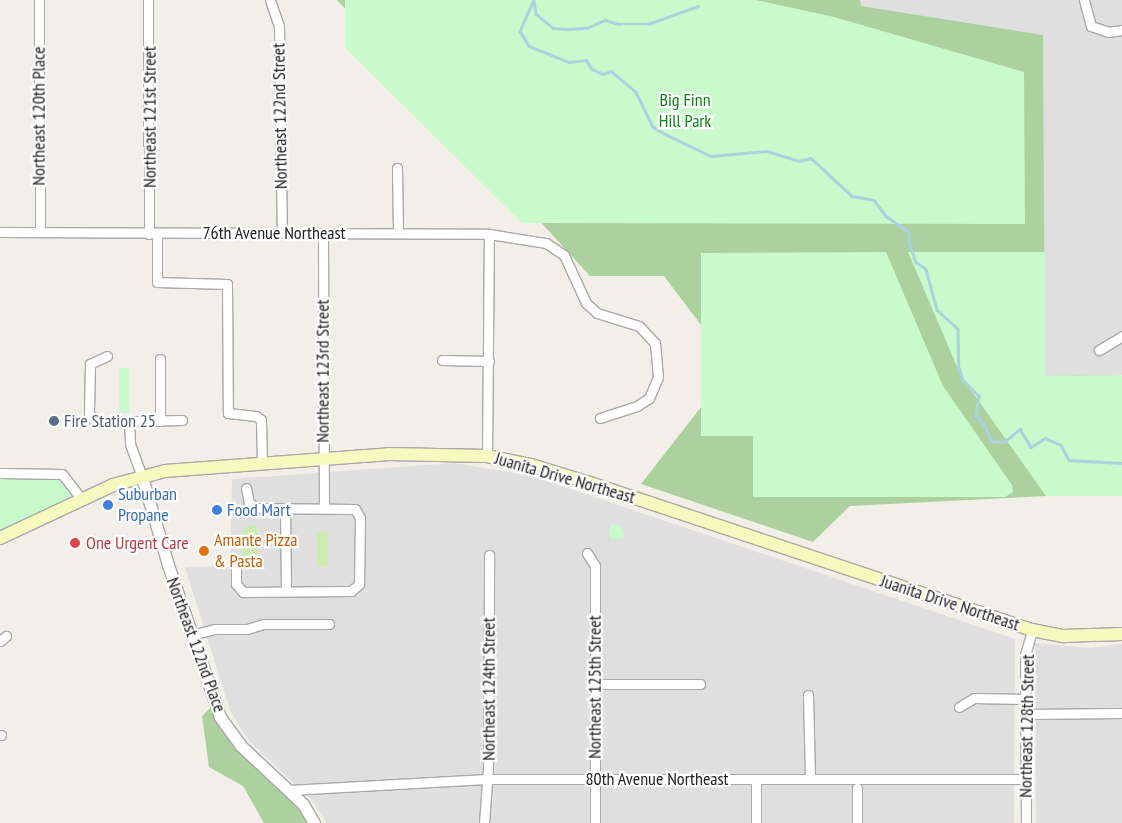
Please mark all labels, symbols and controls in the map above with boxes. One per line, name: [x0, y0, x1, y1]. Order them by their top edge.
street label: Northeast 122nd Street: [268, 43, 292, 189]
street label: Northeast 120th Place: [28, 46, 50, 186]
street label: Northeast 121st Street: [139, 46, 161, 188]
park label: Big Finn Hill Park: [659, 90, 711, 132]
street label: 76th Avenue Northeast: [202, 222, 346, 244]
street label: Northeast 123rd Street: [312, 299, 334, 443]
place label: Fire Station 25: [64, 410, 156, 432]
marker: Fire Station 25: [48, 415, 60, 427]
street label: Juanita Drive Northeast: [492, 448, 638, 508]
place label: Suburban Propane: [118, 484, 177, 526]
marker: Suburban Propane: [102, 499, 114, 511]
place label: Food Mart: [227, 499, 291, 521]
marker: Food Mart: [211, 504, 223, 516]
place label: Amante Pizza & Pasta: [214, 530, 298, 572]
place label: One Urgent Care: [86, 532, 189, 554]
marker: One Urgent Care: [68, 536, 82, 550]
marker: Amante Pizza & Pasta: [198, 545, 210, 557]
street label: Juanita Drive Northeast: [878, 570, 1022, 636]
street label: Northeast 122nd Place: [162, 575, 230, 715]
street label: Northeast 125th Street: [584, 615, 606, 759]
street label: Northeast 124th Street: [478, 617, 500, 761]
street label: Northeast 128th Street: [1015, 654, 1039, 798]
street label: 80th Avenue Northeast: [585, 768, 729, 790]

